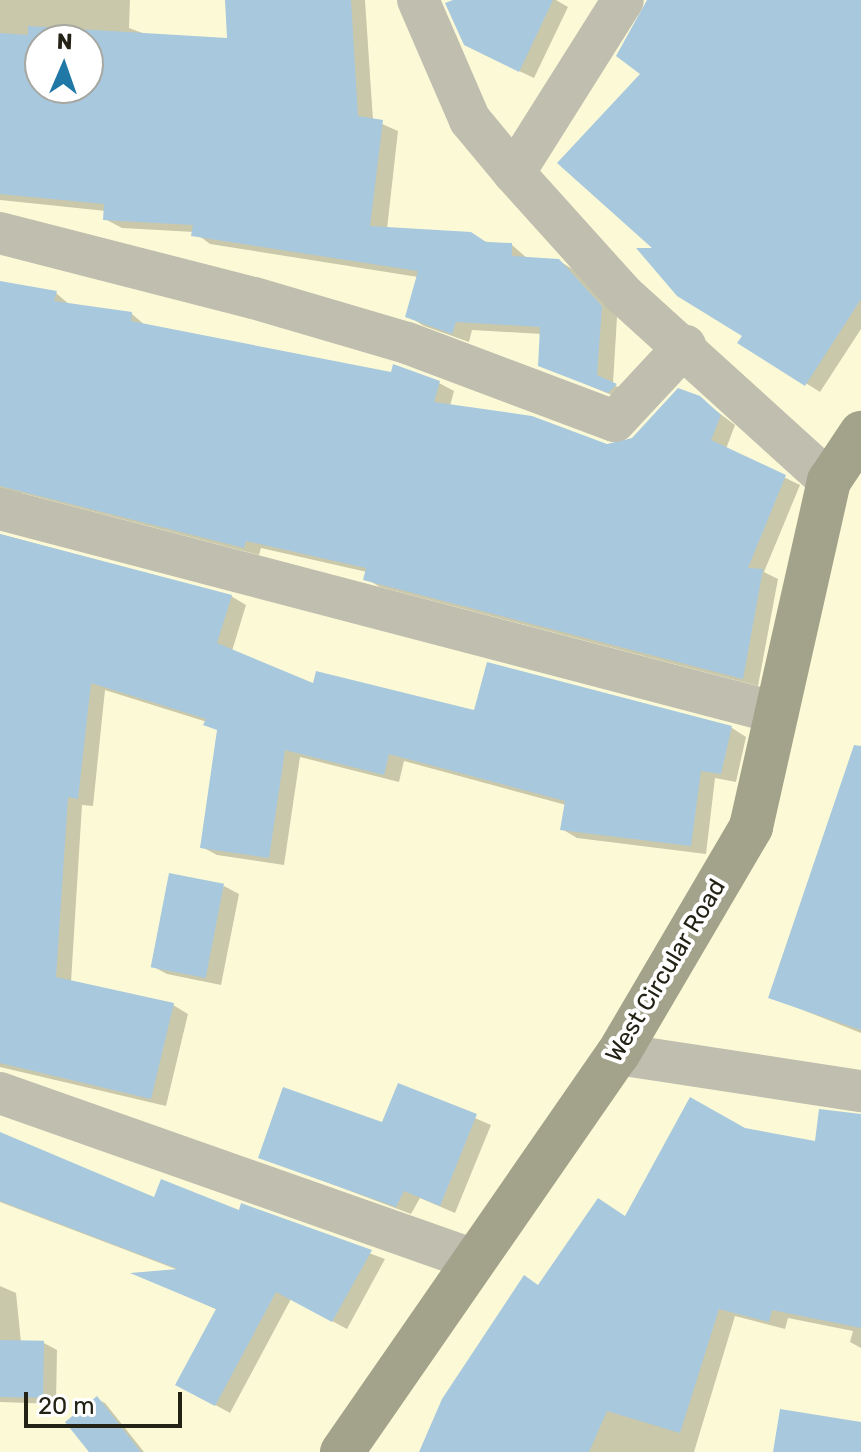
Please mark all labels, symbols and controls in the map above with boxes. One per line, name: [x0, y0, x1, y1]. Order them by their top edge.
north arrow: [24, 24, 104, 104]
text: N: [56, 28, 73, 55]
street label: West Circular Road: [600, 874, 732, 1068]
scale bar: [28, 1376, 186, 1426]
text: 20 m: [38, 1392, 95, 1420]

